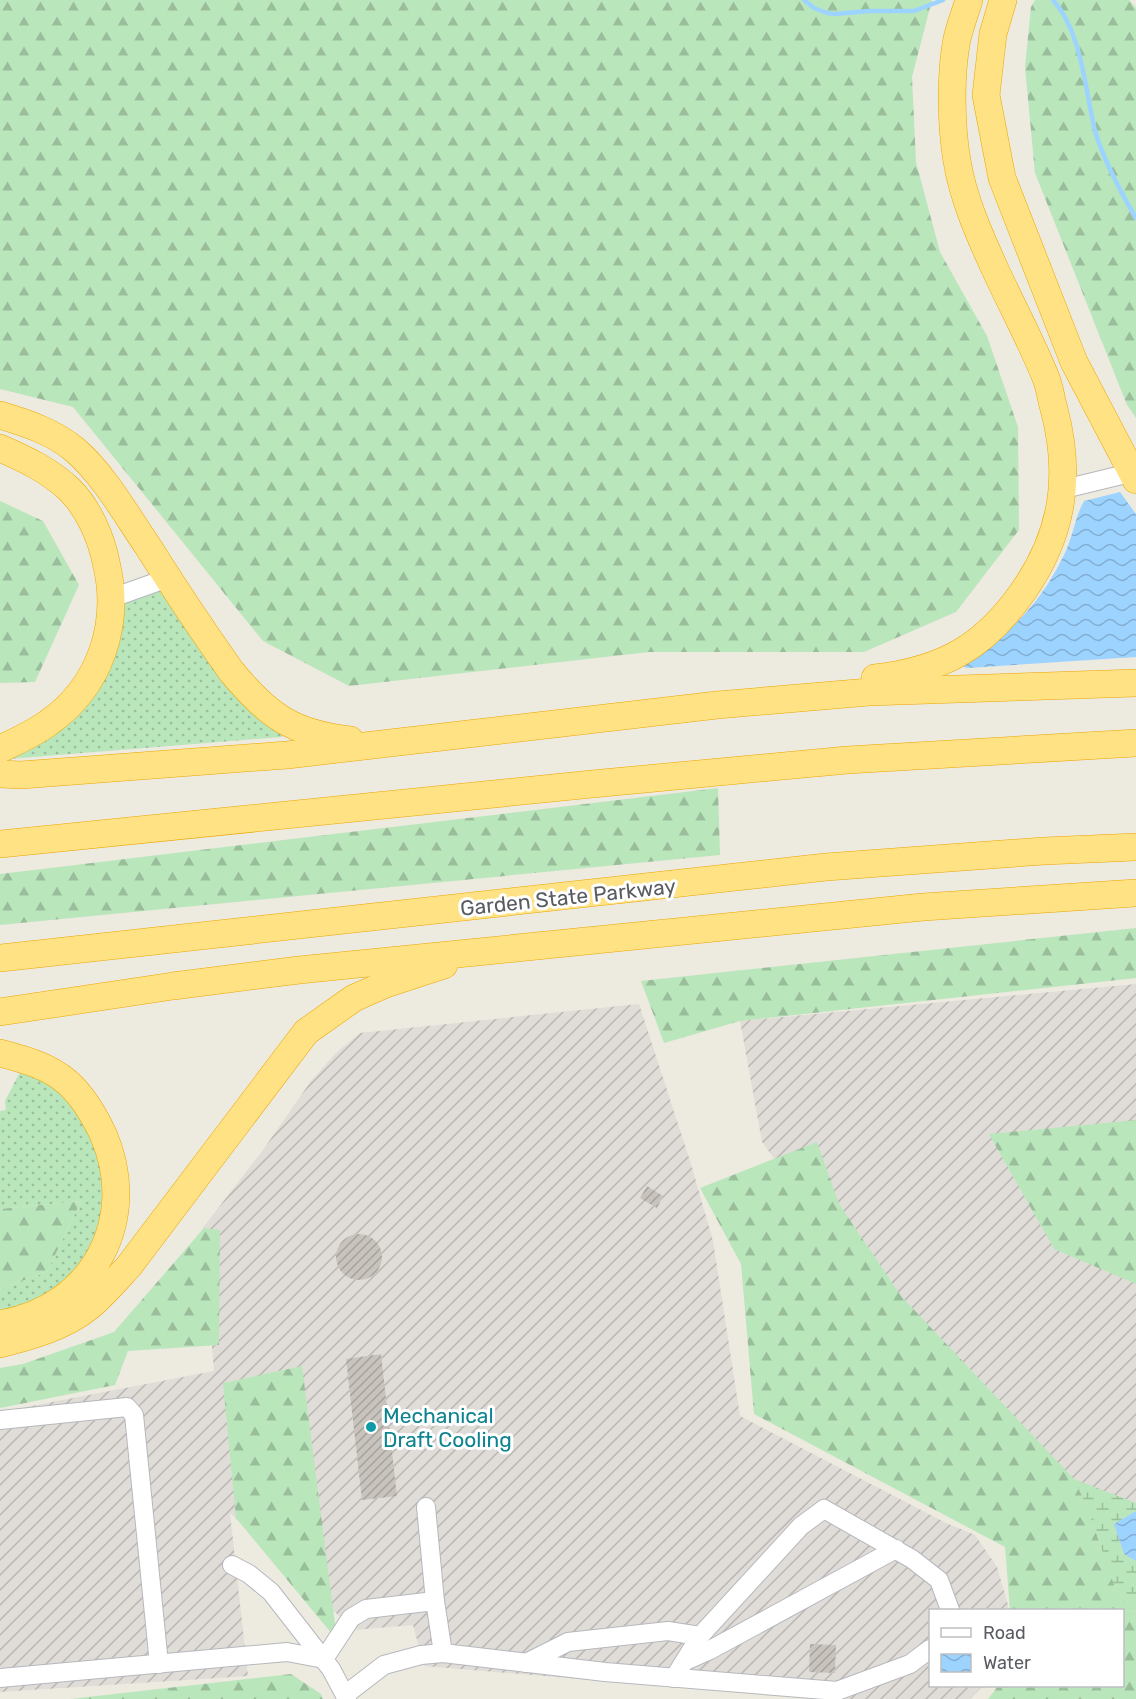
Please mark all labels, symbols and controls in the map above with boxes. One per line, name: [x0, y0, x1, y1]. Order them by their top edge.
street label: Garden State Parkway: [459, 873, 678, 921]
place label: Mechanical Draft Cooling: [383, 1403, 512, 1452]
marker: Mechanical Draft Cooling: [364, 1420, 378, 1434]
legend: [929, 1609, 1124, 1687]
text: Road: [983, 1622, 1026, 1644]
text: Water: [983, 1652, 1031, 1674]

